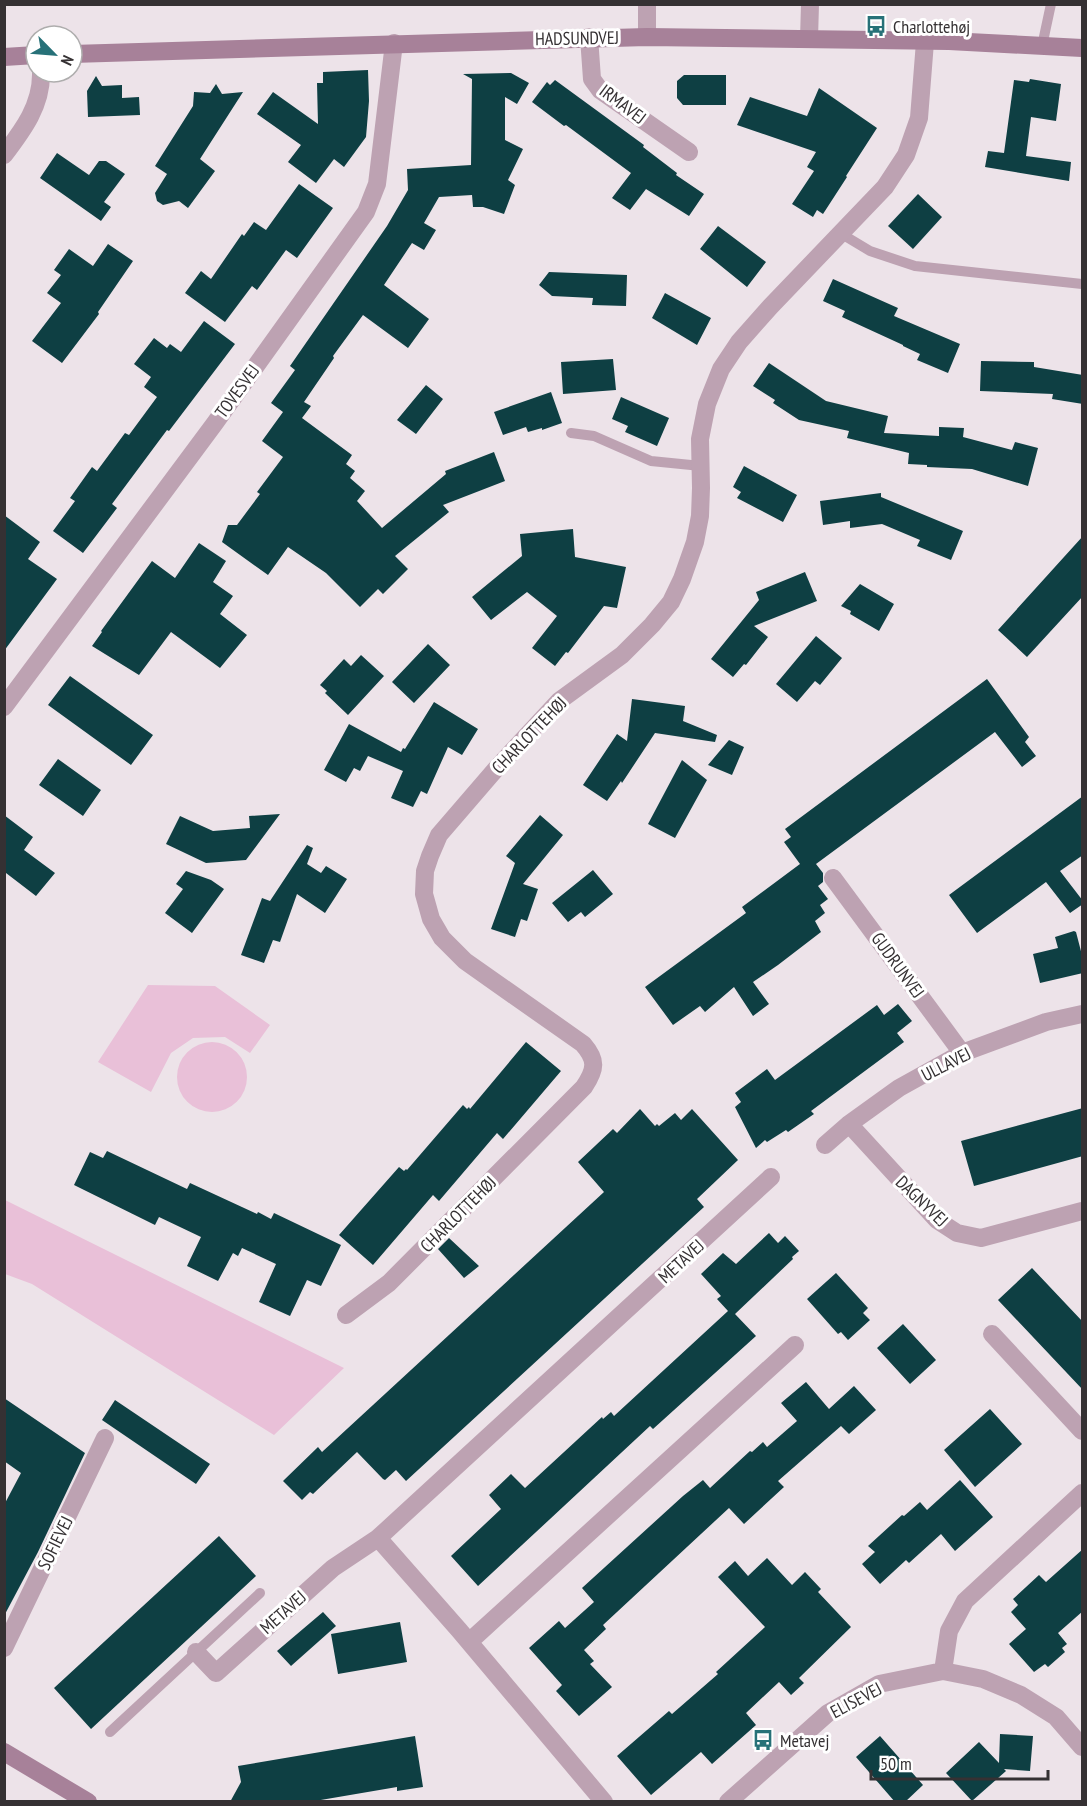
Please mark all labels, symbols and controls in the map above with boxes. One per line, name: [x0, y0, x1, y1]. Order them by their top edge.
bus stop icon: Charlottehøj: [864, 14, 888, 38]
place label: Charlottehøj: [893, 15, 970, 38]
north arrow: [24, 24, 84, 84]
street label: HADSUNDVEJ: [535, 26, 619, 50]
text: N: [57, 52, 78, 68]
street label: IRMAVEJ: [595, 79, 651, 129]
street label: TOVESVEJ: [210, 360, 264, 422]
street label: CHARLOTTEHØJ: [486, 692, 572, 778]
street label: GUDRUNVEJ: [866, 928, 930, 1002]
street label: ULLAVEJ: [917, 1042, 975, 1086]
street label: DAGNYVEJ: [891, 1170, 953, 1232]
street label: CHARLOTTEHØJ: [415, 1171, 501, 1257]
street label: METAVEJ: [653, 1234, 709, 1288]
street label: SOFIEVEJ: [32, 1512, 78, 1574]
street label: METAVEJ: [255, 1585, 311, 1639]
street label: ELISEVEJ: [826, 1677, 886, 1723]
bus stop icon: Metavej: [751, 1728, 775, 1752]
place label: Metavej: [780, 1729, 829, 1752]
scale bar: [871, 1743, 1048, 1781]
text: 50 m: [880, 1752, 912, 1775]

